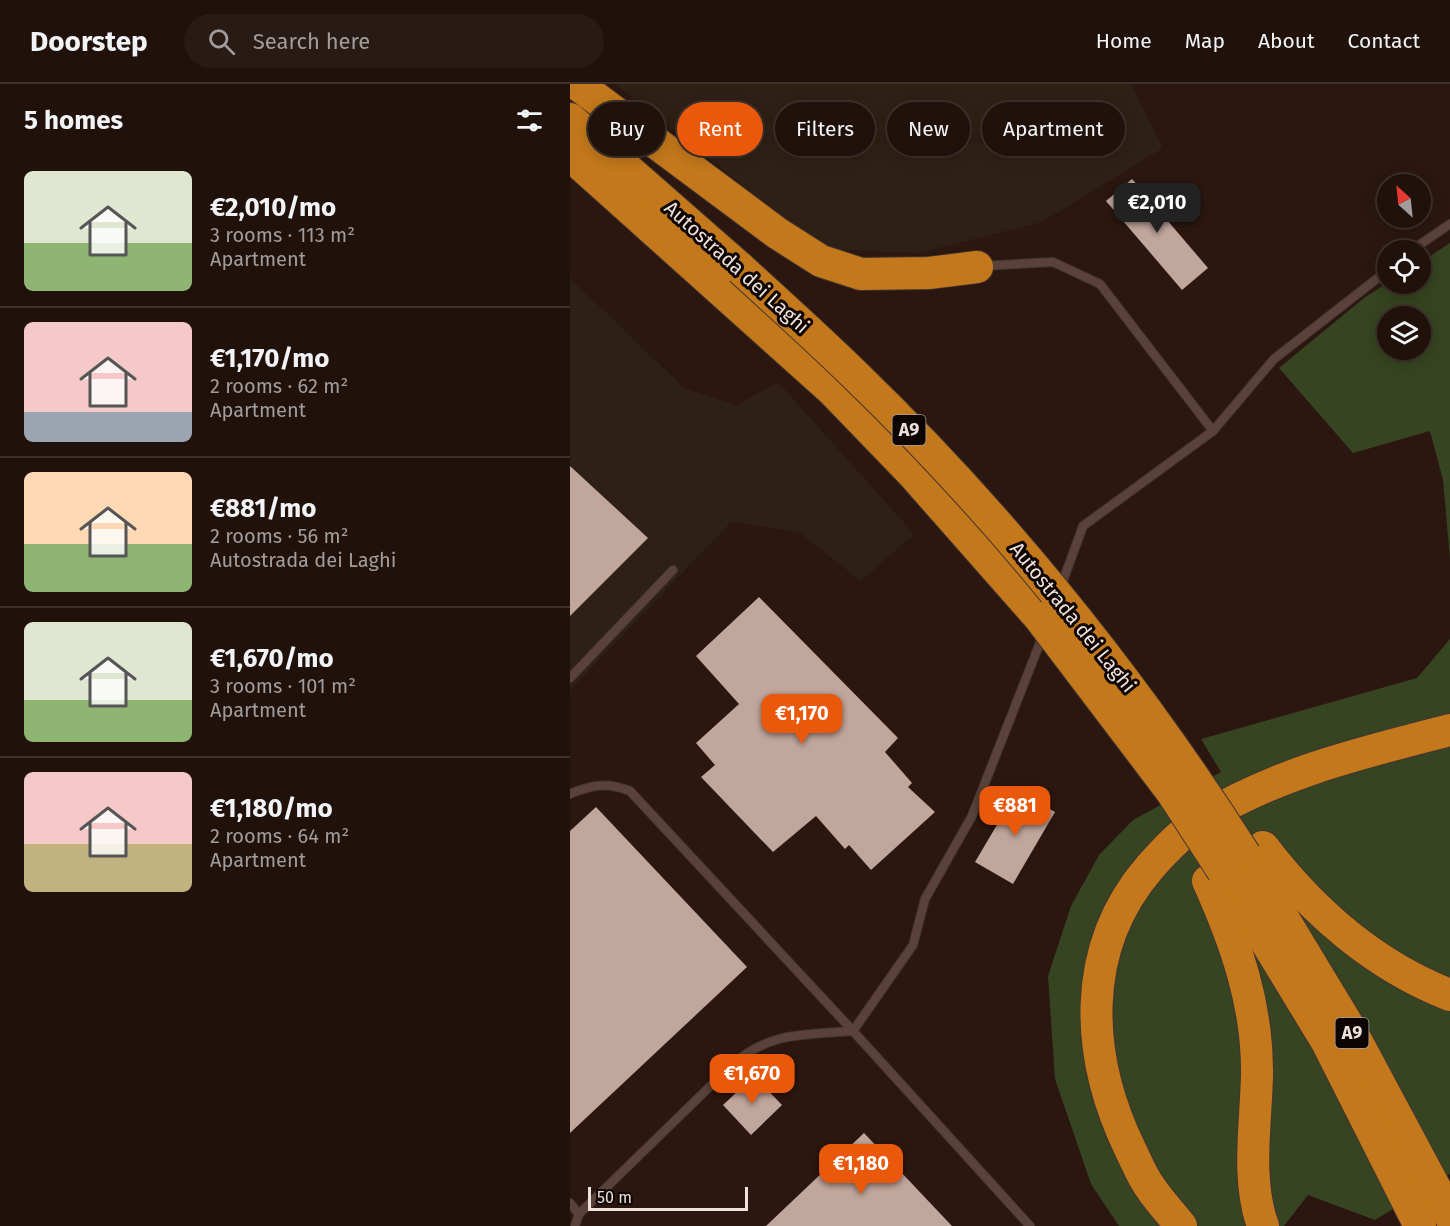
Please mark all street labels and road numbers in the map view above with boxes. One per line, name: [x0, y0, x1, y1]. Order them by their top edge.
street label: Autostrada dei Laghi: [660, 196, 814, 338]
road number: A9: [892, 415, 926, 445]
street label: Autostrada dei Laghi: [1005, 537, 1141, 697]
road number: A9: [1336, 1018, 1368, 1048]

